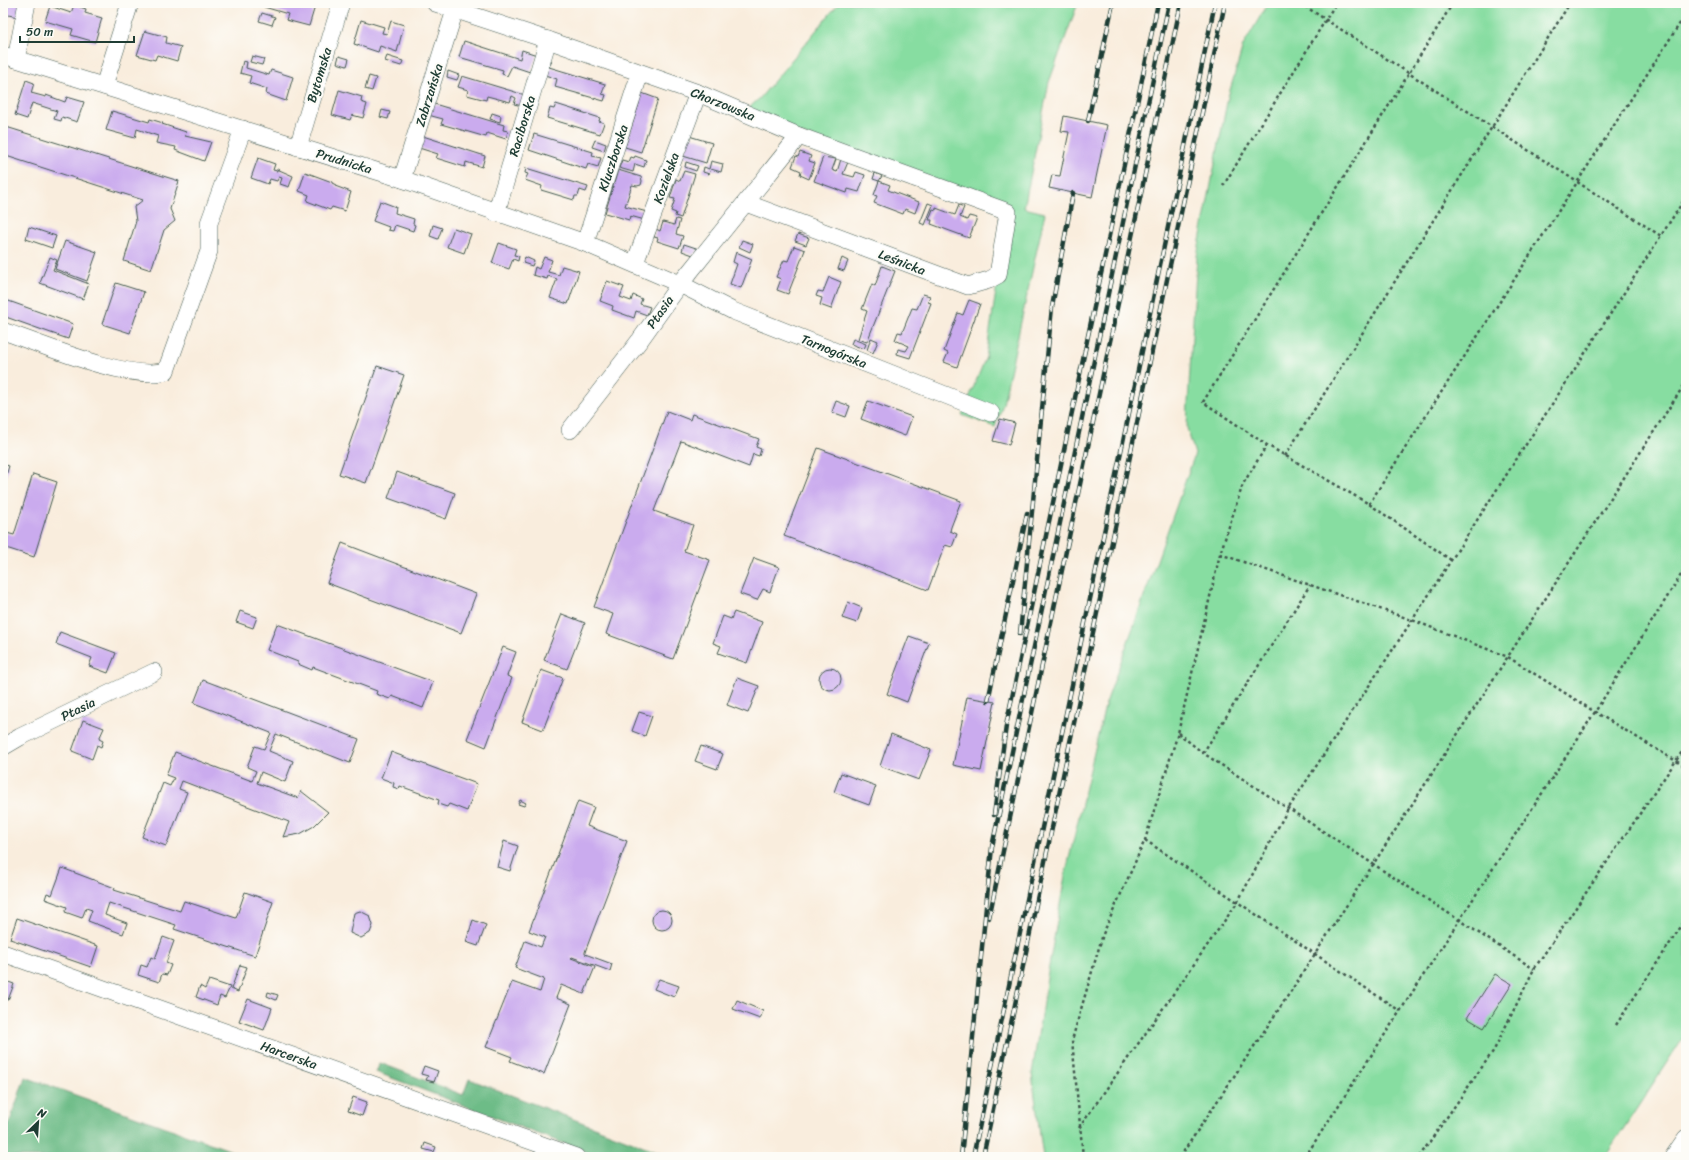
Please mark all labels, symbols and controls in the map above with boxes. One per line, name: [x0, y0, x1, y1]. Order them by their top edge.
scale bar: [20, 18, 134, 44]
text: 50 m: [26, 21, 53, 43]
street label: Bytomska: [300, 44, 338, 105]
street label: Zabrzańska: [408, 60, 450, 130]
street label: Chorzowska: [687, 81, 759, 128]
street label: Raciborska: [502, 92, 542, 159]
street label: Kluczborska: [591, 121, 635, 194]
street label: Prudnicka: [313, 142, 375, 181]
street label: Kozielska: [646, 149, 686, 207]
street label: Leśnicka: [875, 242, 930, 282]
street label: Ptasia: [640, 290, 680, 333]
street label: Tarnogórska: [798, 327, 871, 375]
street label: Ptasia: [57, 691, 100, 727]
street label: Harcerska: [257, 1034, 321, 1076]
north arrow: [18, 1102, 58, 1142]
text: N: [34, 1103, 50, 1124]

